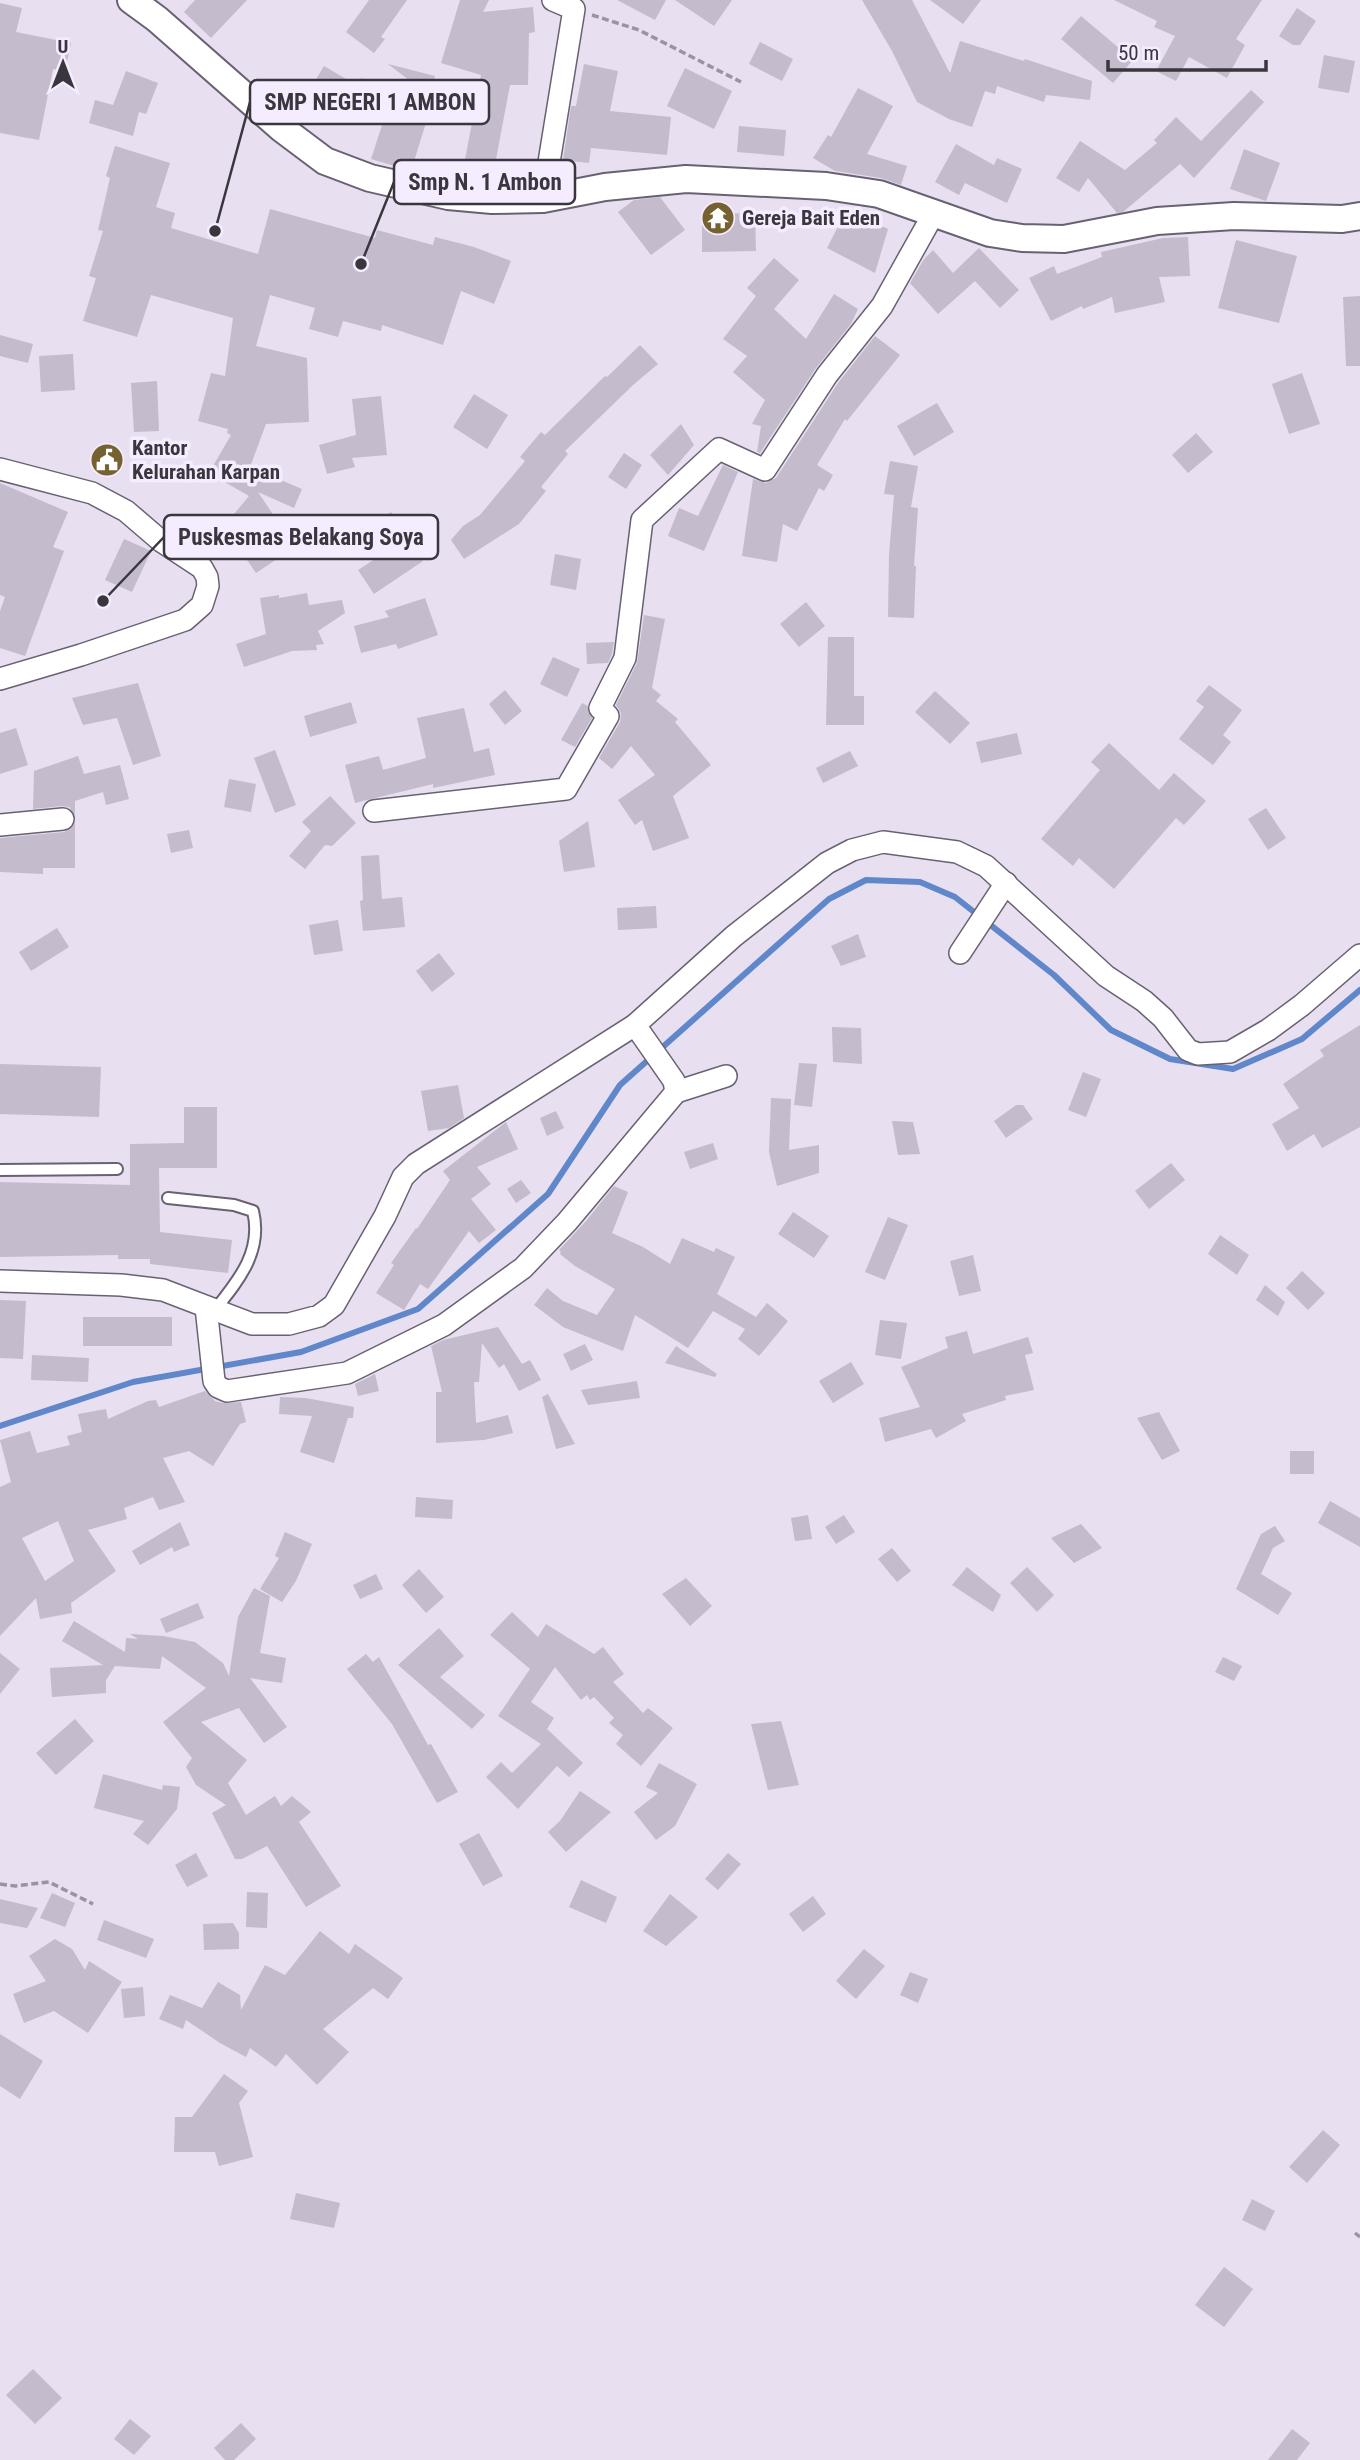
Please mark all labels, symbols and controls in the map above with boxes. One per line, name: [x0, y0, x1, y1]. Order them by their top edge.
north arrow: [28, 28, 98, 98]
scale bar: [1108, 28, 1266, 72]
text: U: [58, 35, 68, 58]
text: 50 m: [1118, 41, 1159, 65]
callout: SMP NEGERI 1 AMBON: [250, 80, 489, 124]
text: SMP NEGERI 1 AMBON: [264, 89, 476, 116]
callout: Smp N. 1 Ambon: [394, 160, 575, 204]
text: Smp N. 1 Ambon: [408, 169, 562, 196]
temple icon: Gereja Bait Eden: [699, 199, 737, 237]
place label: Gereja Bait Eden: [742, 206, 880, 230]
place label: Kantor Kelurahan Karpan: [132, 436, 280, 484]
public building icon: Kantor Kelurahan Karpan: [88, 441, 126, 479]
callout: Puskesmas Belakang Soya: [164, 515, 438, 559]
text: Puskesmas Belakang Soya: [178, 524, 424, 551]

